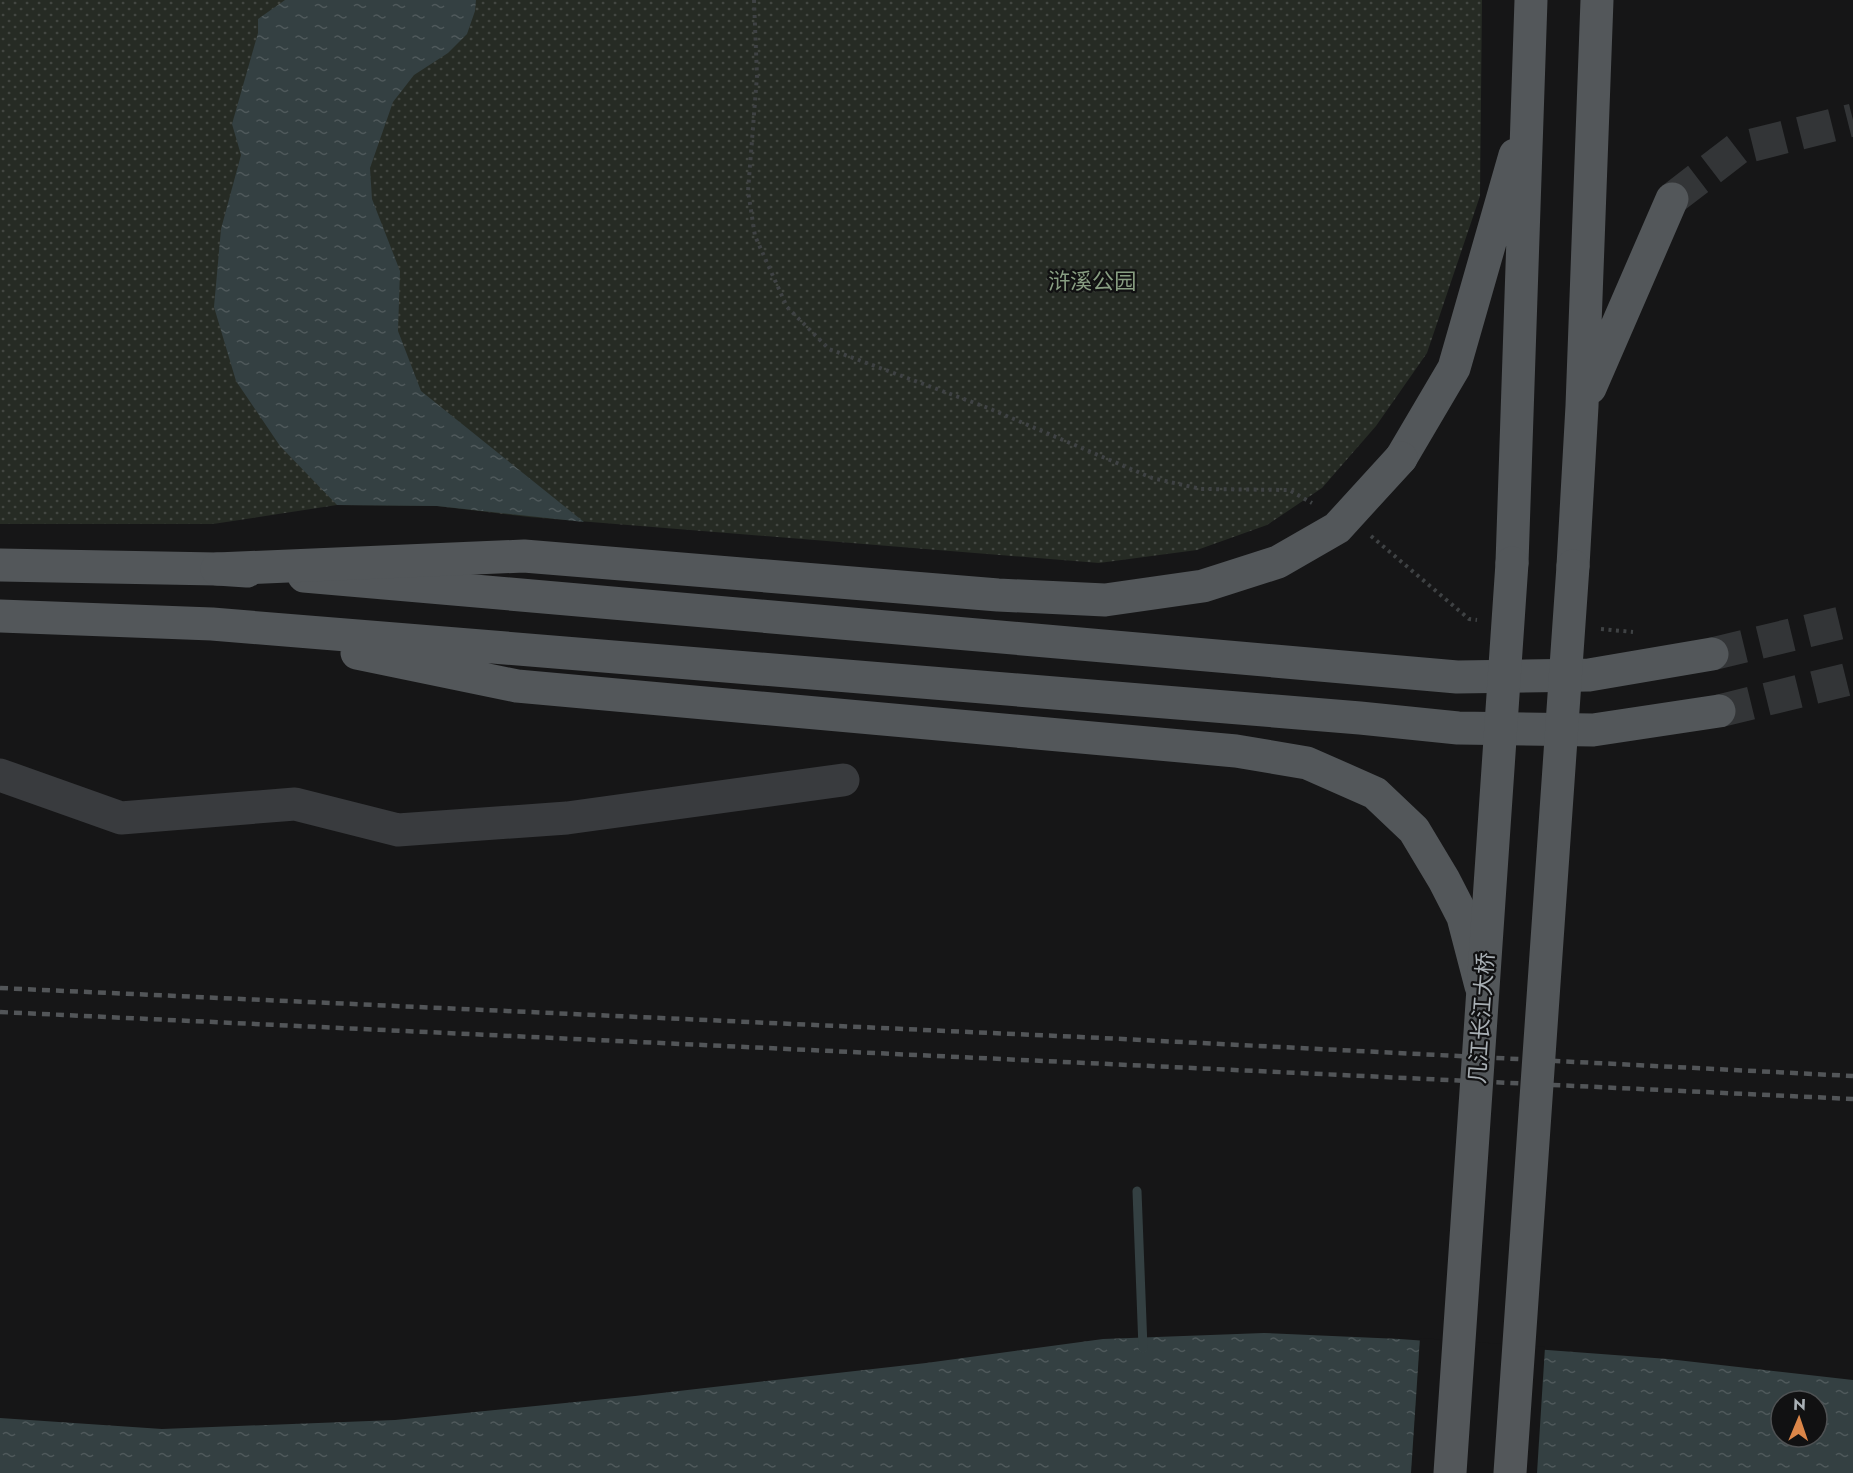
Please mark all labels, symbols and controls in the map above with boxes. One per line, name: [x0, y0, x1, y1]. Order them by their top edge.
park label: 浒溪公园: [1048, 265, 1136, 297]
street label: 几江长江大桥: [1460, 951, 1502, 1085]
north arrow: [1769, 1389, 1829, 1449]
text: N: [1793, 1393, 1806, 1416]

